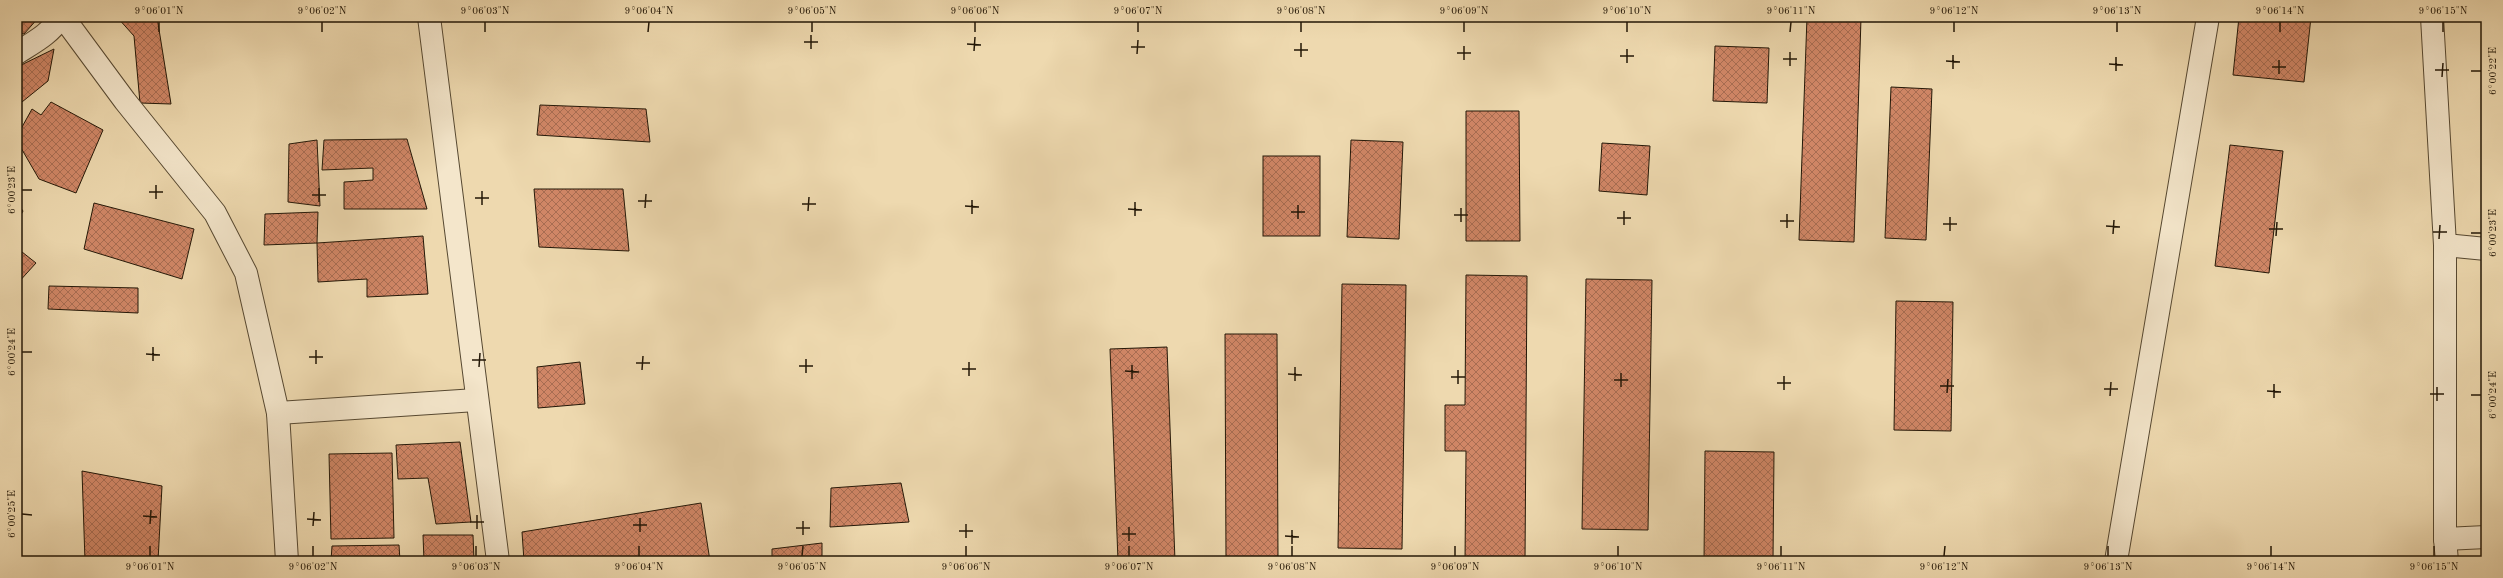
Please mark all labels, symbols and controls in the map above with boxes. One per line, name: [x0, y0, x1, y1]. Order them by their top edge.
text: 9°06'01"N: [135, 6, 184, 16]
text: 9°06'02"N: [298, 6, 347, 16]
text: 9°06'03"N: [461, 6, 510, 16]
text: 9°06'04"N: [625, 6, 674, 16]
text: 9°06'05"N: [788, 6, 837, 16]
text: 9°06'06"N: [951, 6, 1000, 16]
text: 9°06'07"N: [1114, 6, 1163, 16]
text: 9°06'08"N: [1277, 6, 1326, 16]
text: 9°06'09"N: [1440, 6, 1489, 16]
text: 9°06'10"N: [1603, 6, 1652, 16]
text: 9°06'11"N: [1767, 6, 1816, 16]
text: 9°06'12"N: [1930, 6, 1979, 16]
text: 9°06'13"N: [2093, 6, 2142, 16]
text: 9°06'14"N: [2256, 6, 2305, 16]
text: 9°06'15"N: [2419, 6, 2468, 16]
text: 6°00'22"E: [2488, 47, 2498, 95]
text: 6°00'23"E: [7, 166, 17, 214]
text: 6°00'23"E: [2488, 209, 2498, 257]
text: 6°00'24"E: [7, 328, 17, 376]
text: 6°00'24"E: [2488, 371, 2498, 419]
text: 6°00'25"E: [7, 490, 17, 538]
text: 9°06'01"N: [126, 562, 175, 572]
text: 9°06'02"N: [289, 562, 338, 572]
text: 9°06'03"N: [452, 562, 501, 572]
text: 9°06'04"N: [615, 562, 664, 572]
text: 9°06'05"N: [778, 562, 827, 572]
text: 9°06'06"N: [942, 562, 991, 572]
text: 9°06'07"N: [1105, 562, 1154, 572]
text: 9°06'08"N: [1268, 562, 1317, 572]
text: 9°06'09"N: [1431, 562, 1480, 572]
text: 9°06'10"N: [1594, 562, 1643, 572]
text: 9°06'11"N: [1757, 562, 1806, 572]
text: 9°06'12"N: [1920, 562, 1969, 572]
text: 9°06'13"N: [2084, 562, 2133, 572]
text: 9°06'14"N: [2247, 562, 2296, 572]
text: 9°06'15"N: [2410, 562, 2459, 572]

